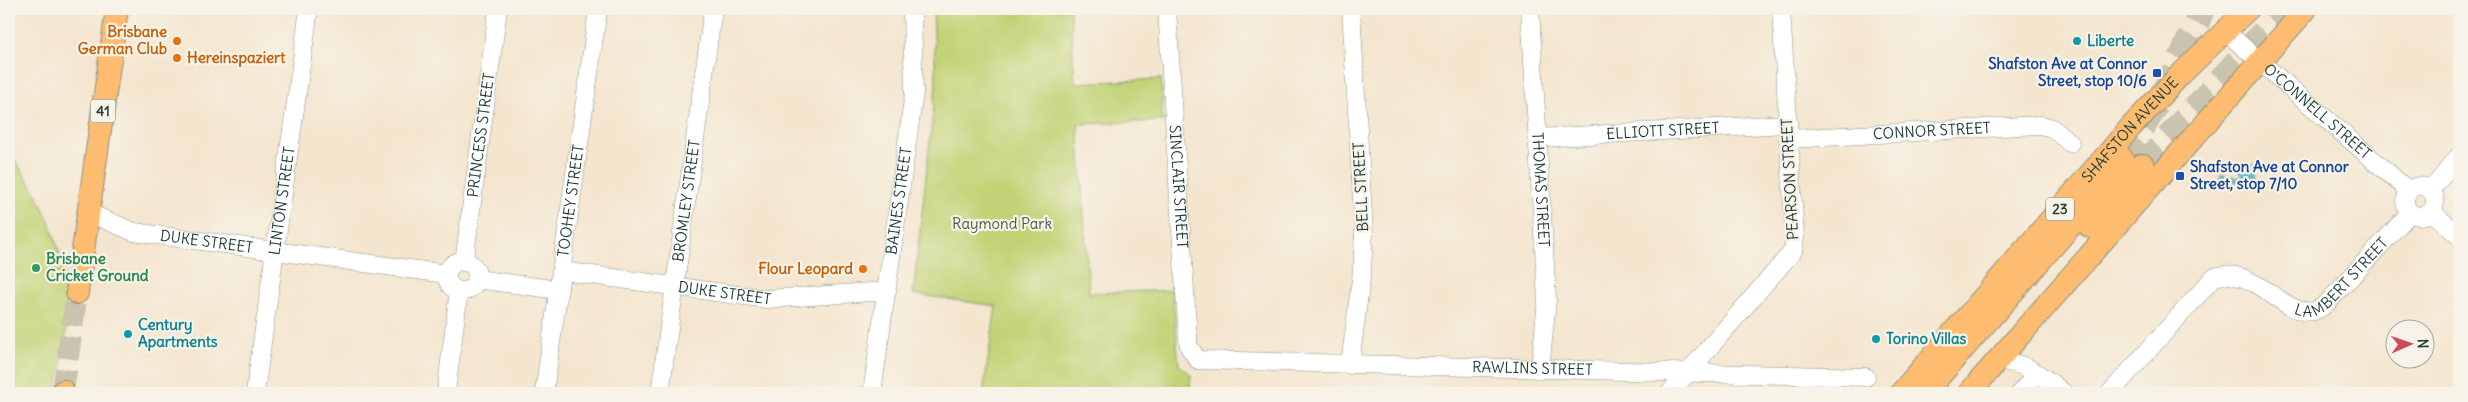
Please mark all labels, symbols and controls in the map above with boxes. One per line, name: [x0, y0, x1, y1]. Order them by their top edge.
place label: Brisbane German Club: [78, 22, 167, 58]
place label: Liberte: [2087, 31, 2134, 50]
marker: Brisbane German Club: [171, 35, 183, 47]
marker: Liberte: [2071, 35, 2083, 47]
place label: Hereinspaziert: [187, 48, 286, 68]
marker: Hereinspaziert: [171, 52, 183, 64]
place label: Shafston Ave at Connor Street, stop 10/6: [1988, 54, 2148, 91]
street label: O'CONNELL STREET: [2260, 59, 2375, 163]
marker: Shafston Ave at Connor Street, stop 10/6: [2151, 67, 2163, 79]
street label: PRINCESS STREET: [463, 72, 498, 198]
street label: SHAFSTON AVENUE: [2077, 73, 2182, 186]
road number: 41: [90, 100, 116, 122]
street label: PEARSON STREET: [1777, 117, 1802, 240]
street label: ELLIOTT STREET: [1606, 118, 1720, 143]
street label: CONNOR STREET: [1872, 118, 1991, 143]
street label: SINCLAIR STREET: [1165, 124, 1192, 249]
street label: THOMAS STREET: [1528, 132, 1554, 248]
street label: BROMLEY STREET: [668, 138, 704, 263]
street label: BELL STREET: [1349, 142, 1372, 232]
street label: TOOHEY STREET: [553, 143, 588, 258]
street label: LINTON STREET: [265, 145, 299, 256]
street label: BAINES STREET: [881, 146, 915, 256]
place label: Shafston Ave at Connor Street, stop 7/10: [2190, 157, 2350, 194]
marker: Shafston Ave at Connor Street, stop 7/10: [2174, 170, 2186, 182]
road number: 23: [2046, 198, 2074, 220]
park label: Raymond Park: [952, 214, 1052, 233]
street label: DUKE STREET: [159, 226, 254, 257]
street label: LAMBERT STREET: [2292, 233, 2392, 321]
place label: Brisbane Cricket Ground: [46, 249, 149, 285]
place label: Flour Leopard: [758, 259, 853, 279]
marker: Brisbane Cricket Ground: [30, 262, 42, 274]
marker: Flour Leopard: [857, 263, 869, 275]
street label: DUKE STREET: [677, 277, 772, 308]
place label: Century Apartments: [138, 315, 218, 352]
north arrow: [2386, 320, 2436, 370]
marker: Century Apartments: [122, 328, 134, 340]
place label: Torino Villas: [1886, 329, 1966, 348]
marker: Torino Villas: [1870, 333, 1882, 345]
text: N: [2414, 338, 2432, 349]
street label: RAWLINS STREET: [1472, 357, 1593, 379]

